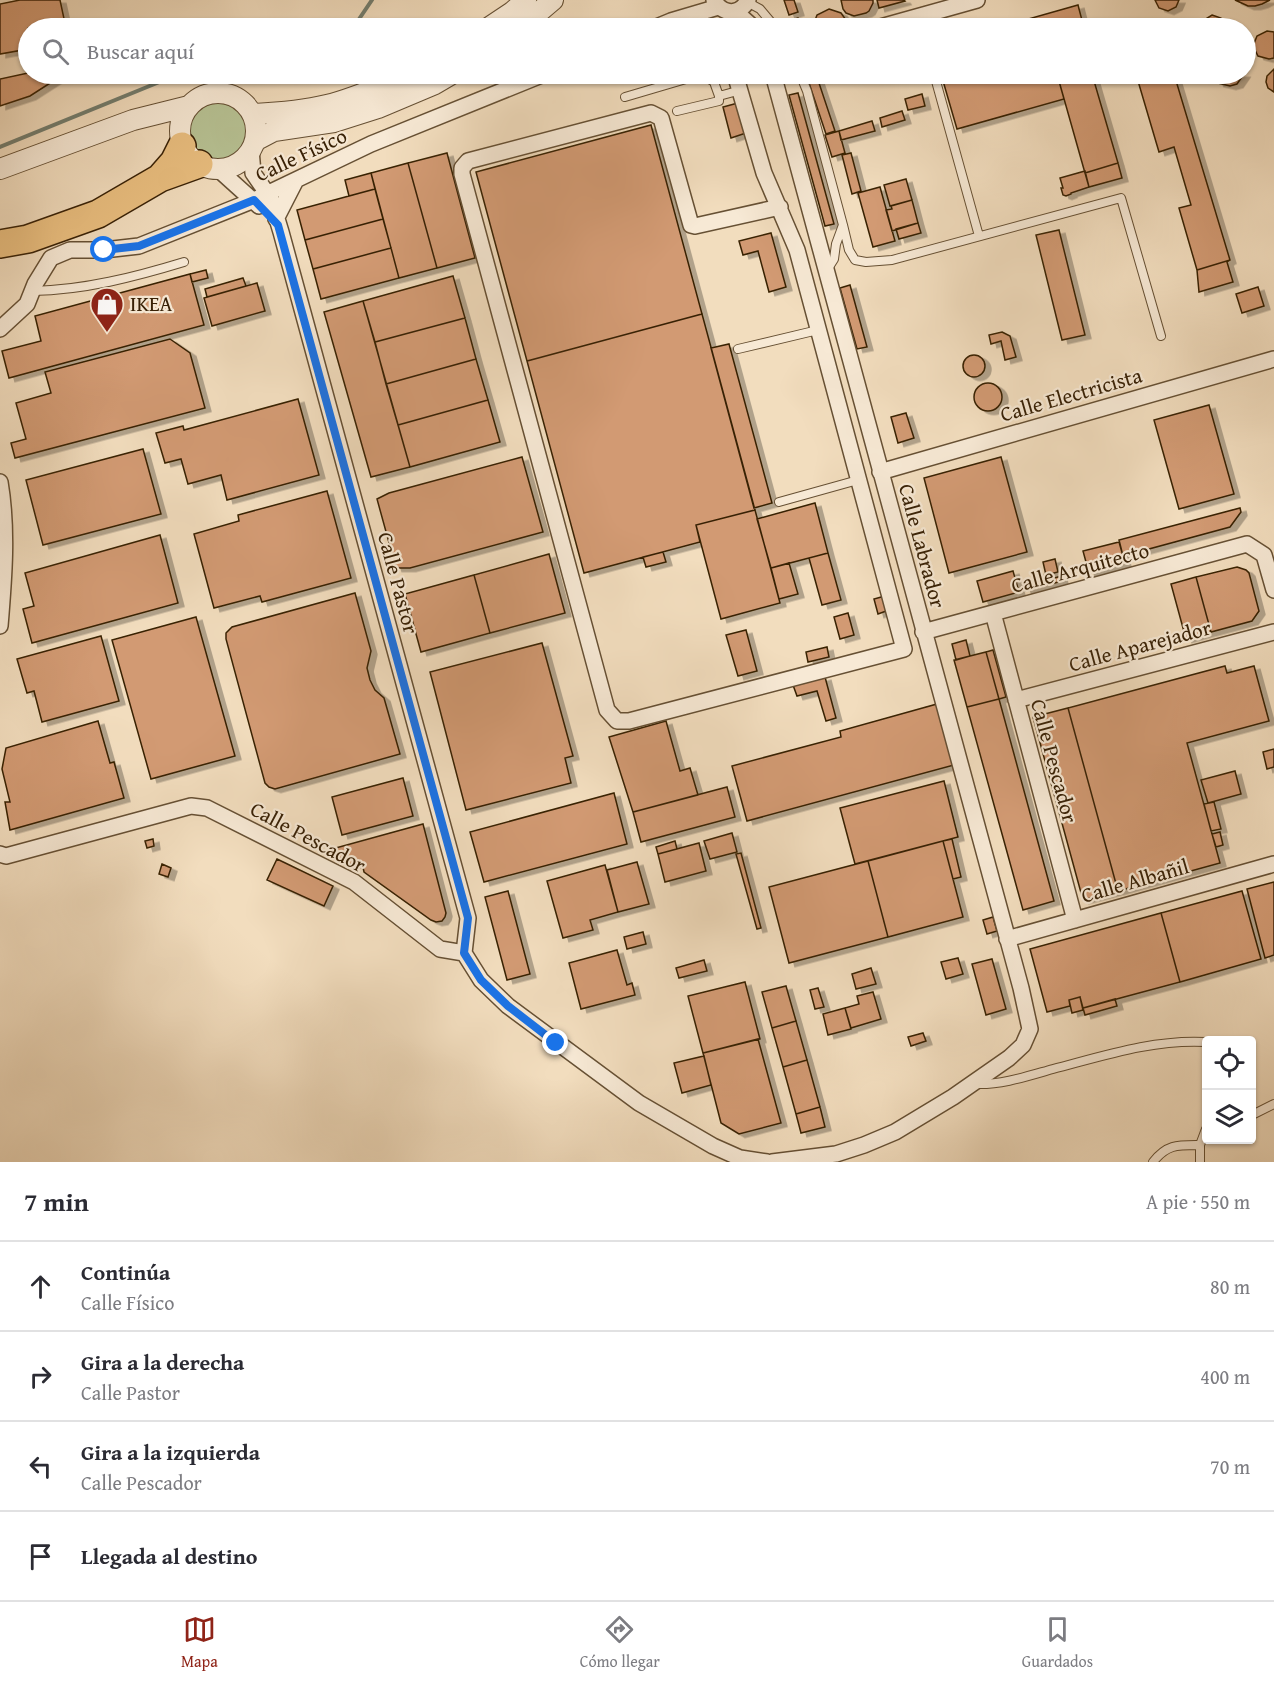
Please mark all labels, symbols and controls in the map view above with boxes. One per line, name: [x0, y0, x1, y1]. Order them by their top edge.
search box: [18, 18, 1256, 84]
icon: search: [39, 35, 72, 68]
text: Buscar aquí: [87, 35, 194, 67]
street label: Calle Físico: [250, 120, 352, 189]
route start: [90, 236, 116, 262]
shop icon: IKEA: [89, 286, 125, 333]
place label: IKEA: [130, 288, 173, 319]
street label: Calle Electricista: [996, 359, 1145, 430]
street label: Calle Labrador: [891, 480, 954, 612]
street label: Calle Pastor: [370, 529, 427, 637]
street label: Calle Arquitecto: [1007, 534, 1152, 601]
street label: Calle Aparejador: [1065, 612, 1215, 679]
street label: Calle Pescador: [1023, 696, 1086, 827]
street label: Calle Pescador: [245, 793, 372, 880]
street label: Calle Albañil: [1077, 850, 1192, 911]
route end: [542, 1029, 568, 1055]
map controls: [1202, 1036, 1256, 1144]
button: locate: [1202, 1036, 1256, 1090]
button: layers: [1202, 1090, 1256, 1144]
text: 7 min: [24, 1182, 89, 1221]
text: A pie · 550 m: [1146, 1187, 1250, 1216]
text: Continúa: [81, 1256, 170, 1288]
icon: ahead: [24, 1270, 57, 1303]
text: 80 m: [1210, 1272, 1250, 1301]
text: Calle Físico: [81, 1288, 174, 1317]
text: Gira a la derecha: [81, 1346, 244, 1378]
icon: right: [24, 1360, 57, 1393]
text: 400 m: [1200, 1362, 1250, 1391]
text: Calle Pastor: [81, 1378, 180, 1407]
text: Gira a la izquierda: [81, 1436, 260, 1468]
icon: left: [24, 1450, 57, 1483]
text: 70 m: [1210, 1452, 1250, 1481]
text: Calle Pescador: [81, 1468, 202, 1497]
icon: arrive: [24, 1540, 57, 1573]
text: Llegada al destino: [81, 1540, 257, 1572]
tab: Mapa: [181, 1613, 218, 1673]
tab: Cómo llegar: [580, 1613, 660, 1673]
tab: Guardados: [1022, 1613, 1093, 1673]

